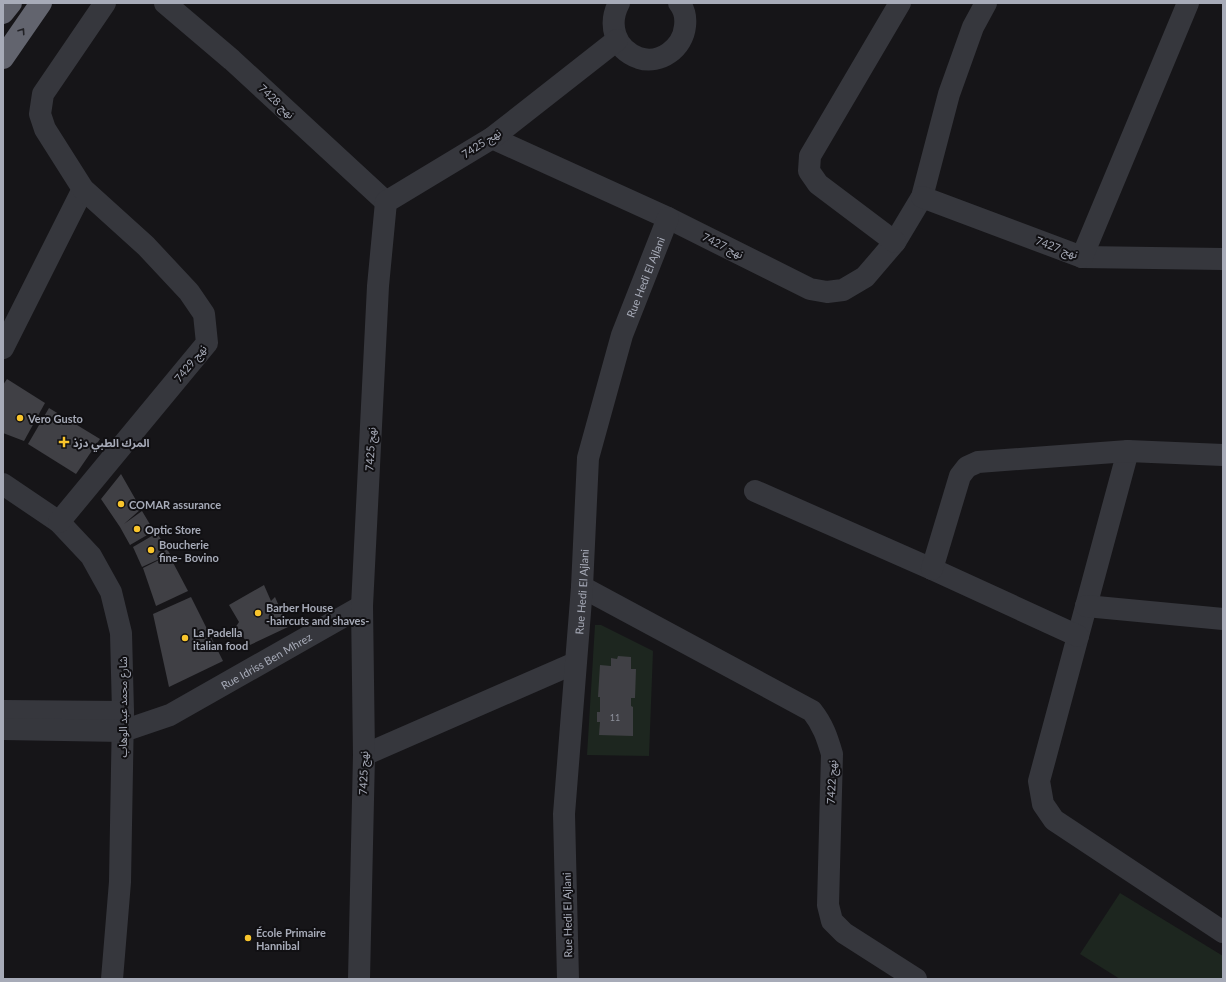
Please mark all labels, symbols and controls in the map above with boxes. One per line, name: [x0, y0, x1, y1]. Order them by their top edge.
one-way arrow: [17, 28, 24, 35]
street label: نهج 7428: [255, 81, 298, 122]
street label: نهج 7425: [459, 126, 504, 162]
street label: نهج 7427: [699, 230, 746, 262]
street label: نهج 7427: [1033, 233, 1080, 263]
street label: Rue Hedi El Ajlani: [623, 234, 667, 319]
street label: نهج 7429: [171, 342, 210, 385]
place label: Vero Gusto: [27, 412, 83, 425]
marker: Vero Gusto: [15, 413, 25, 423]
street label: نهج 7425: [362, 427, 380, 471]
marker: المرك الطبي دزذ: [58, 436, 70, 448]
place label: المرك الطبي دزذ: [73, 436, 150, 452]
place label: COMAR assurance: [129, 498, 221, 511]
marker: COMAR assurance: [116, 499, 126, 509]
place label: Optic Store: [145, 523, 201, 536]
marker: Optic Store: [132, 524, 142, 534]
place label: Boucherie fine- Bovino: [159, 538, 219, 564]
marker: Boucherie fine- Bovino: [146, 545, 156, 555]
street label: Rue Hedi El Ajlani: [572, 548, 590, 635]
place label: Barber House -haircuts and shaves-: [266, 601, 369, 627]
marker: Barber House -haircuts and shaves-: [253, 608, 263, 618]
place label: La Padella italian food: [193, 626, 248, 652]
street label: Rue Idriss Ben Mhrez: [218, 630, 314, 691]
marker: La Padella italian food: [180, 633, 190, 643]
street label: شارع محمد عبد الوهاب: [116, 656, 131, 758]
house number: 11: [610, 712, 620, 723]
street label: نهج 7425: [356, 751, 372, 795]
street label: نهج 7422: [824, 760, 840, 804]
street label: Rue Hedi El Ajlani: [560, 872, 574, 958]
place label: École Primaire Hannibal: [256, 926, 326, 952]
marker: École Primaire Hannibal: [243, 933, 253, 943]

